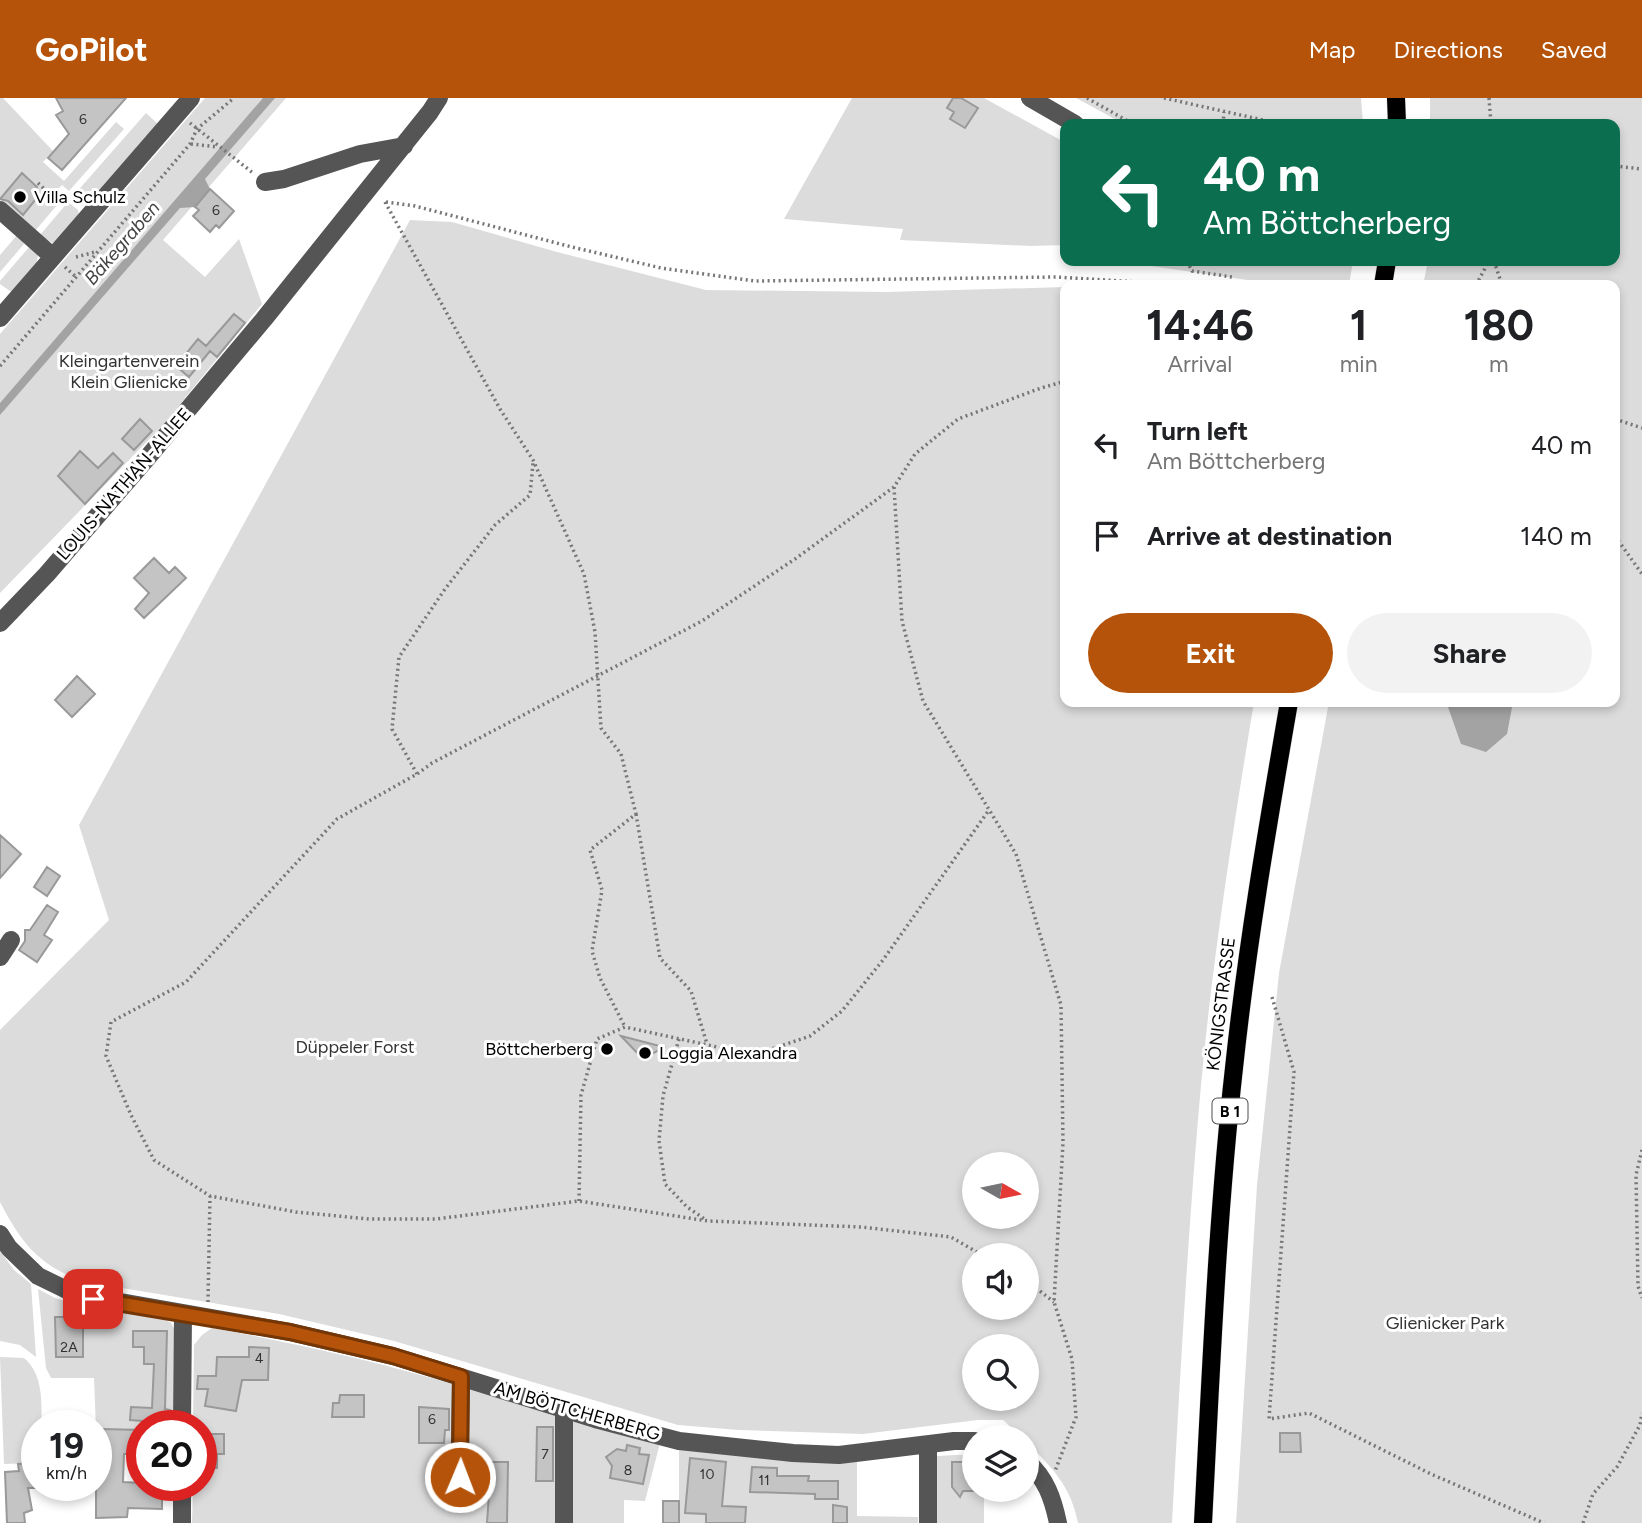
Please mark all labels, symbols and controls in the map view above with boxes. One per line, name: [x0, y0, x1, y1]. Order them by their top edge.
text: GoPilot: [35, 30, 148, 69]
text: Map: [1309, 35, 1355, 64]
text: Directions: [1393, 35, 1503, 64]
text: Saved: [1541, 35, 1607, 64]
house number: 6: [79, 111, 87, 128]
text: 40 m: [1203, 144, 1320, 203]
icon: left: [1088, 147, 1179, 238]
place label: Villa Schulz: [34, 186, 126, 208]
marker: Villa Schulz: [12, 189, 28, 205]
water label: Bäkegraben: [80, 196, 165, 289]
house number: 6: [212, 202, 220, 219]
text: Am Böttcherberg: [1203, 204, 1451, 242]
text: 14:46: [1146, 300, 1254, 351]
text: 1: [1350, 300, 1367, 351]
text: 180: [1463, 300, 1534, 351]
park label: Kleingartenverein Klein Glienicke: [59, 350, 199, 393]
text: Arrival: [1167, 350, 1232, 378]
text: min: [1340, 350, 1378, 378]
text: m: [1489, 350, 1509, 378]
street label: LOUIS-NATHAN-ALLEE: [52, 403, 196, 565]
text: Turn left: [1147, 415, 1248, 447]
icon: left: [1088, 426, 1126, 464]
text: 40 m: [1531, 429, 1592, 461]
text: Am Böttcherberg: [1147, 447, 1325, 475]
icon: arrive: [1088, 517, 1126, 555]
text: Arrive at destination: [1147, 520, 1392, 552]
text: 140 m: [1520, 520, 1592, 552]
button: Exit: [1088, 613, 1333, 693]
button: Share: [1347, 613, 1592, 693]
street label: KÖNIGSTRASSE: [1202, 936, 1240, 1072]
park label: Düppeler Forst: [295, 1036, 415, 1058]
place label: Böttcherberg: [485, 1038, 593, 1060]
marker: Böttcherberg: [599, 1041, 615, 1057]
place label: Loggia Alexandra: [659, 1042, 797, 1064]
marker: Loggia Alexandra: [637, 1045, 653, 1061]
road number: B 1: [1212, 1099, 1248, 1124]
north arrow: [962, 1152, 1040, 1228]
map controls: [962, 1152, 1039, 1502]
button: sound: [962, 1243, 1039, 1320]
pin: [63, 1269, 123, 1329]
icon: arrive: [74, 1280, 112, 1318]
park label: Glienicker Park: [1386, 1312, 1505, 1334]
button: search: [962, 1334, 1039, 1411]
house number: 2A: [60, 1339, 78, 1356]
house number: 4: [255, 1350, 264, 1367]
street label: AM BÖTTCHERBERG: [492, 1377, 663, 1445]
speed limit sign: 20: [126, 1410, 217, 1501]
house number: 6: [428, 1411, 436, 1428]
text: 19: [49, 1425, 84, 1467]
button: layers: [962, 1425, 1039, 1502]
position arrow: [423, 1440, 497, 1514]
house number: 7: [541, 1446, 549, 1463]
text: km/h: [46, 1462, 87, 1484]
house number: 8: [624, 1462, 632, 1479]
house number: 10: [700, 1466, 714, 1483]
house number: 11: [758, 1472, 770, 1489]

